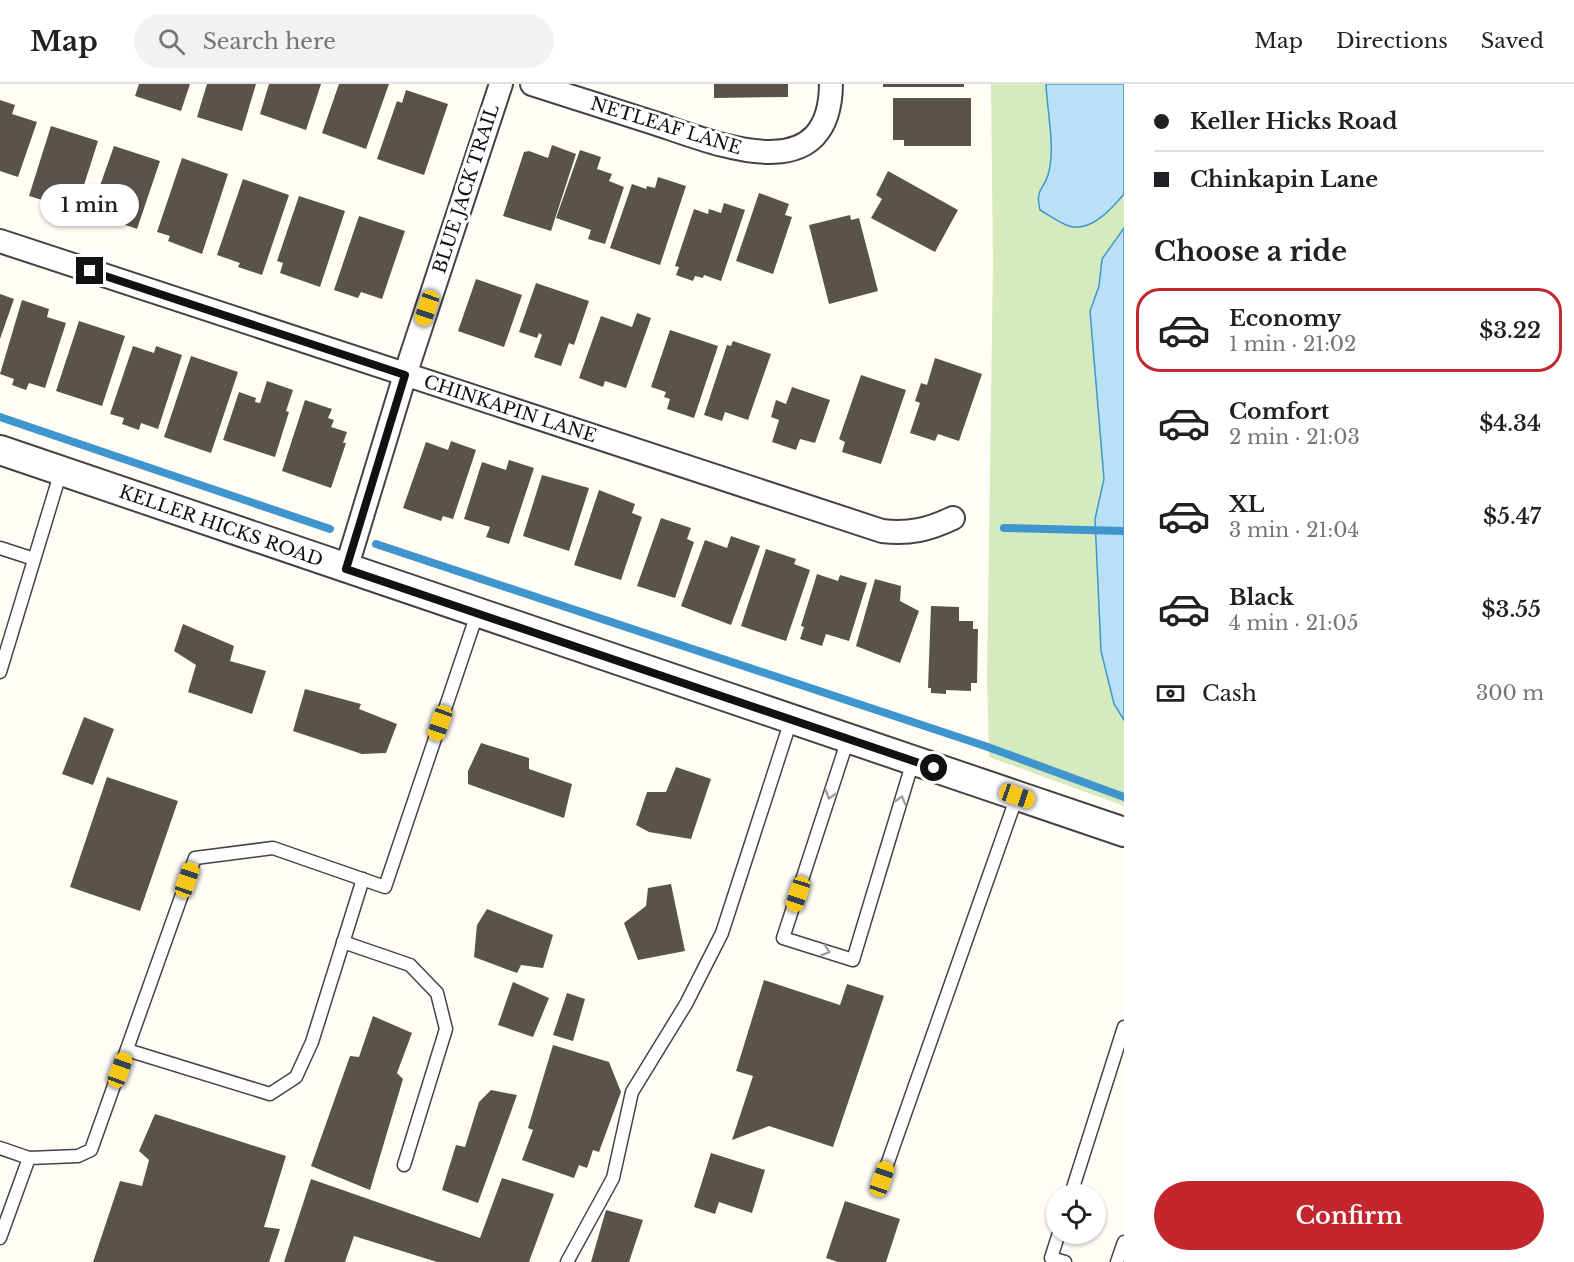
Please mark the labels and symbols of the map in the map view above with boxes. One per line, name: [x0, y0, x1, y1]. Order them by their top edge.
street label: NETLEAF LANE: [588, 93, 744, 159]
street label: BLUE JACK TRAIL: [428, 102, 504, 276]
callout: 1 min: [40, 184, 140, 226]
route end: [76, 257, 103, 284]
car: [413, 288, 441, 328]
street label: CHINKAPIN LANE: [421, 371, 599, 447]
street label: KELLER HICKS ROAD: [116, 481, 326, 571]
car: [426, 703, 454, 743]
route start: [920, 754, 947, 781]
car: [997, 782, 1037, 810]
one-way arrow: [824, 789, 837, 800]
one-way arrow: [894, 795, 906, 806]
car: [173, 860, 201, 900]
car: [784, 874, 812, 914]
one-way arrow: [820, 944, 831, 956]
car: [105, 1050, 135, 1090]
car: [868, 1159, 896, 1199]

